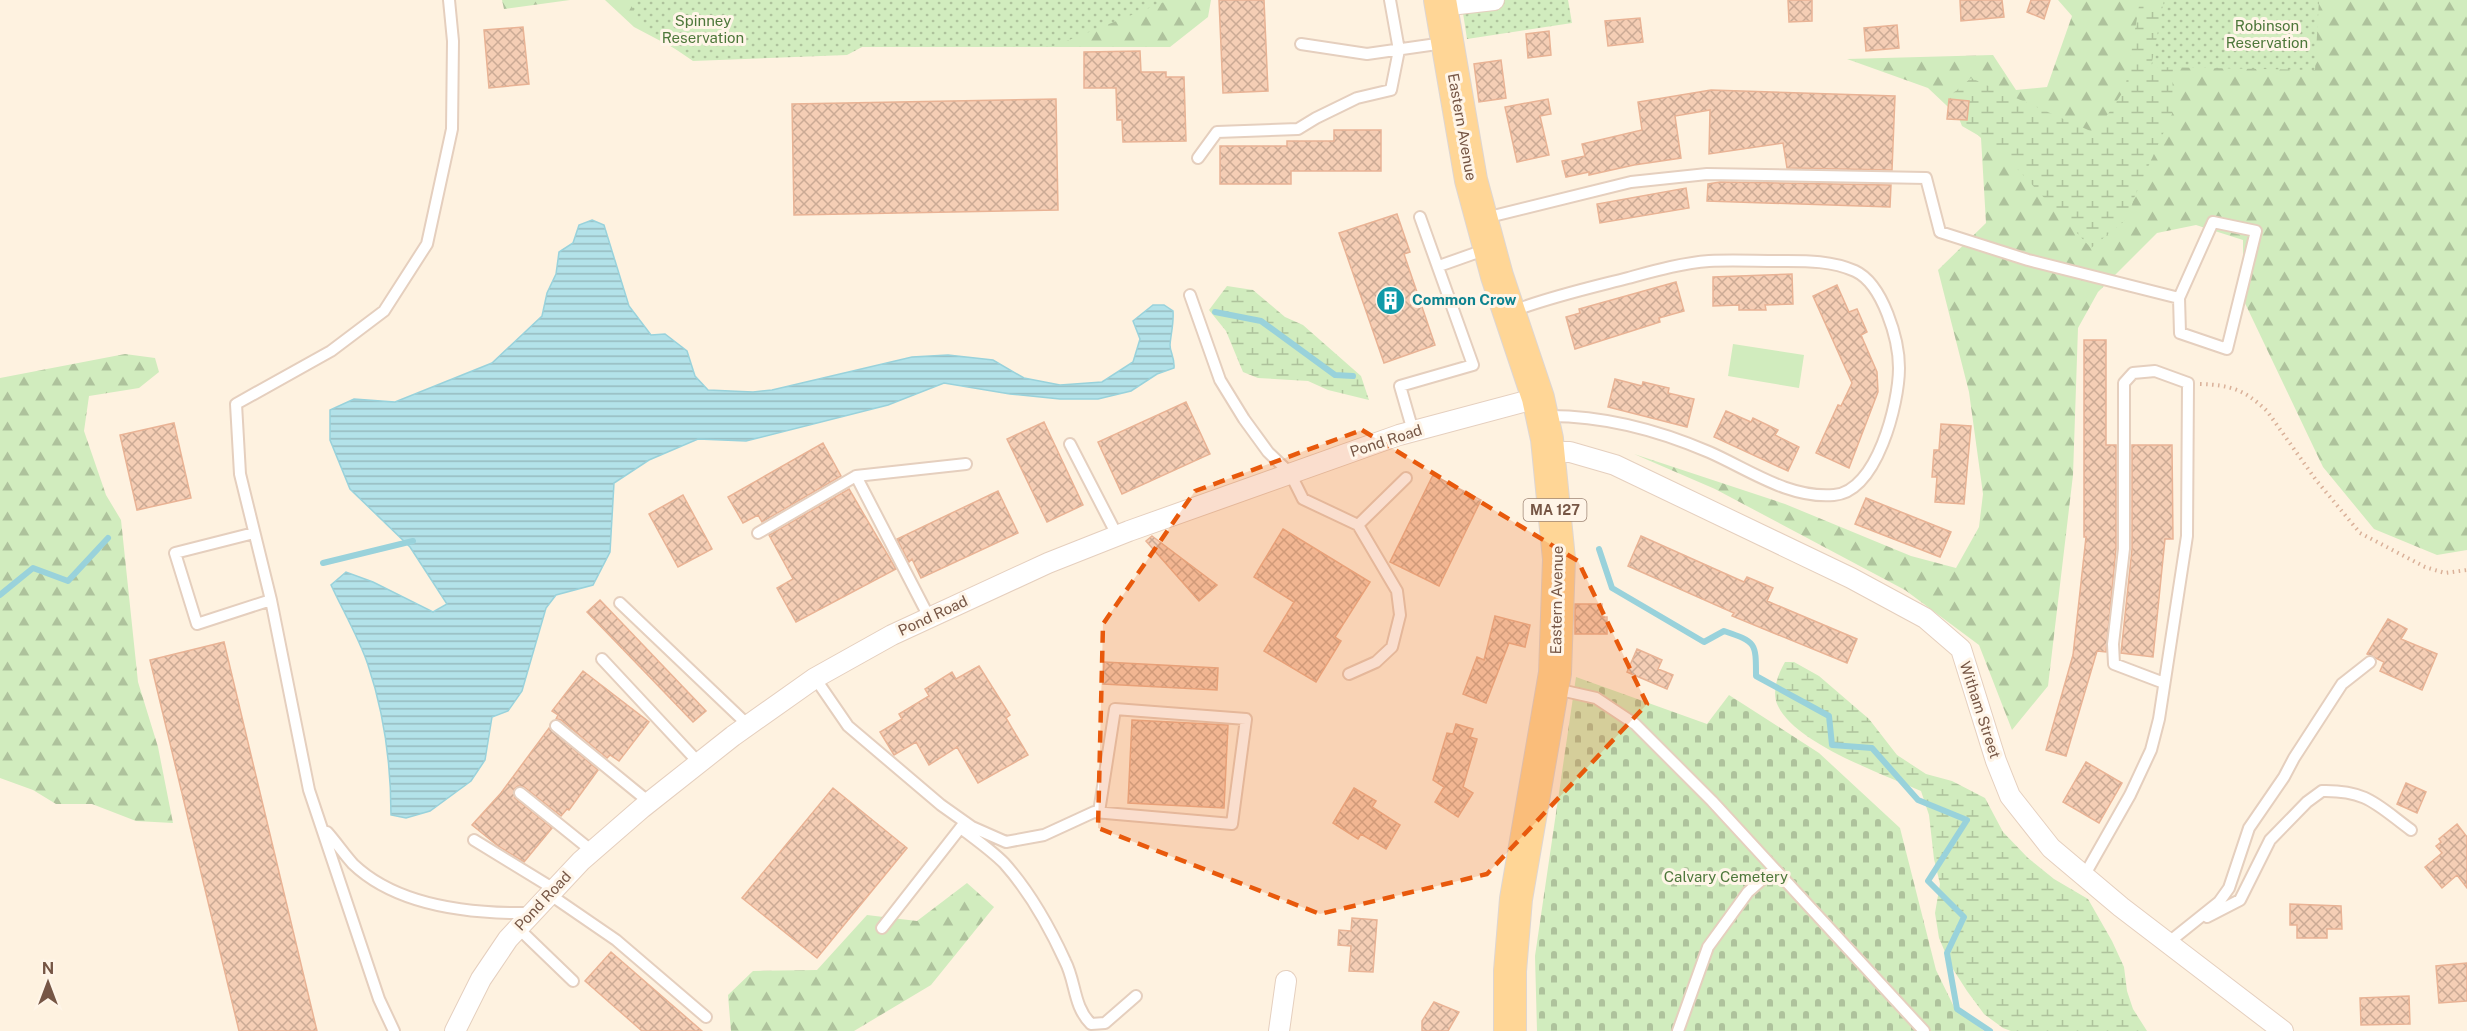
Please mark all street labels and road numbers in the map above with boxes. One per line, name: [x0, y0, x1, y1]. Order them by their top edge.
street label: Eastern Avenue: [1445, 72, 1480, 182]
street label: Pond Road: [1348, 421, 1424, 460]
road number: MA 127: [1524, 499, 1586, 521]
street label: Eastern Avenue: [1547, 546, 1566, 654]
street label: Pond Road: [895, 592, 970, 639]
street label: Witham Street: [1957, 659, 2004, 761]
street label: Pond Road: [511, 868, 574, 934]

